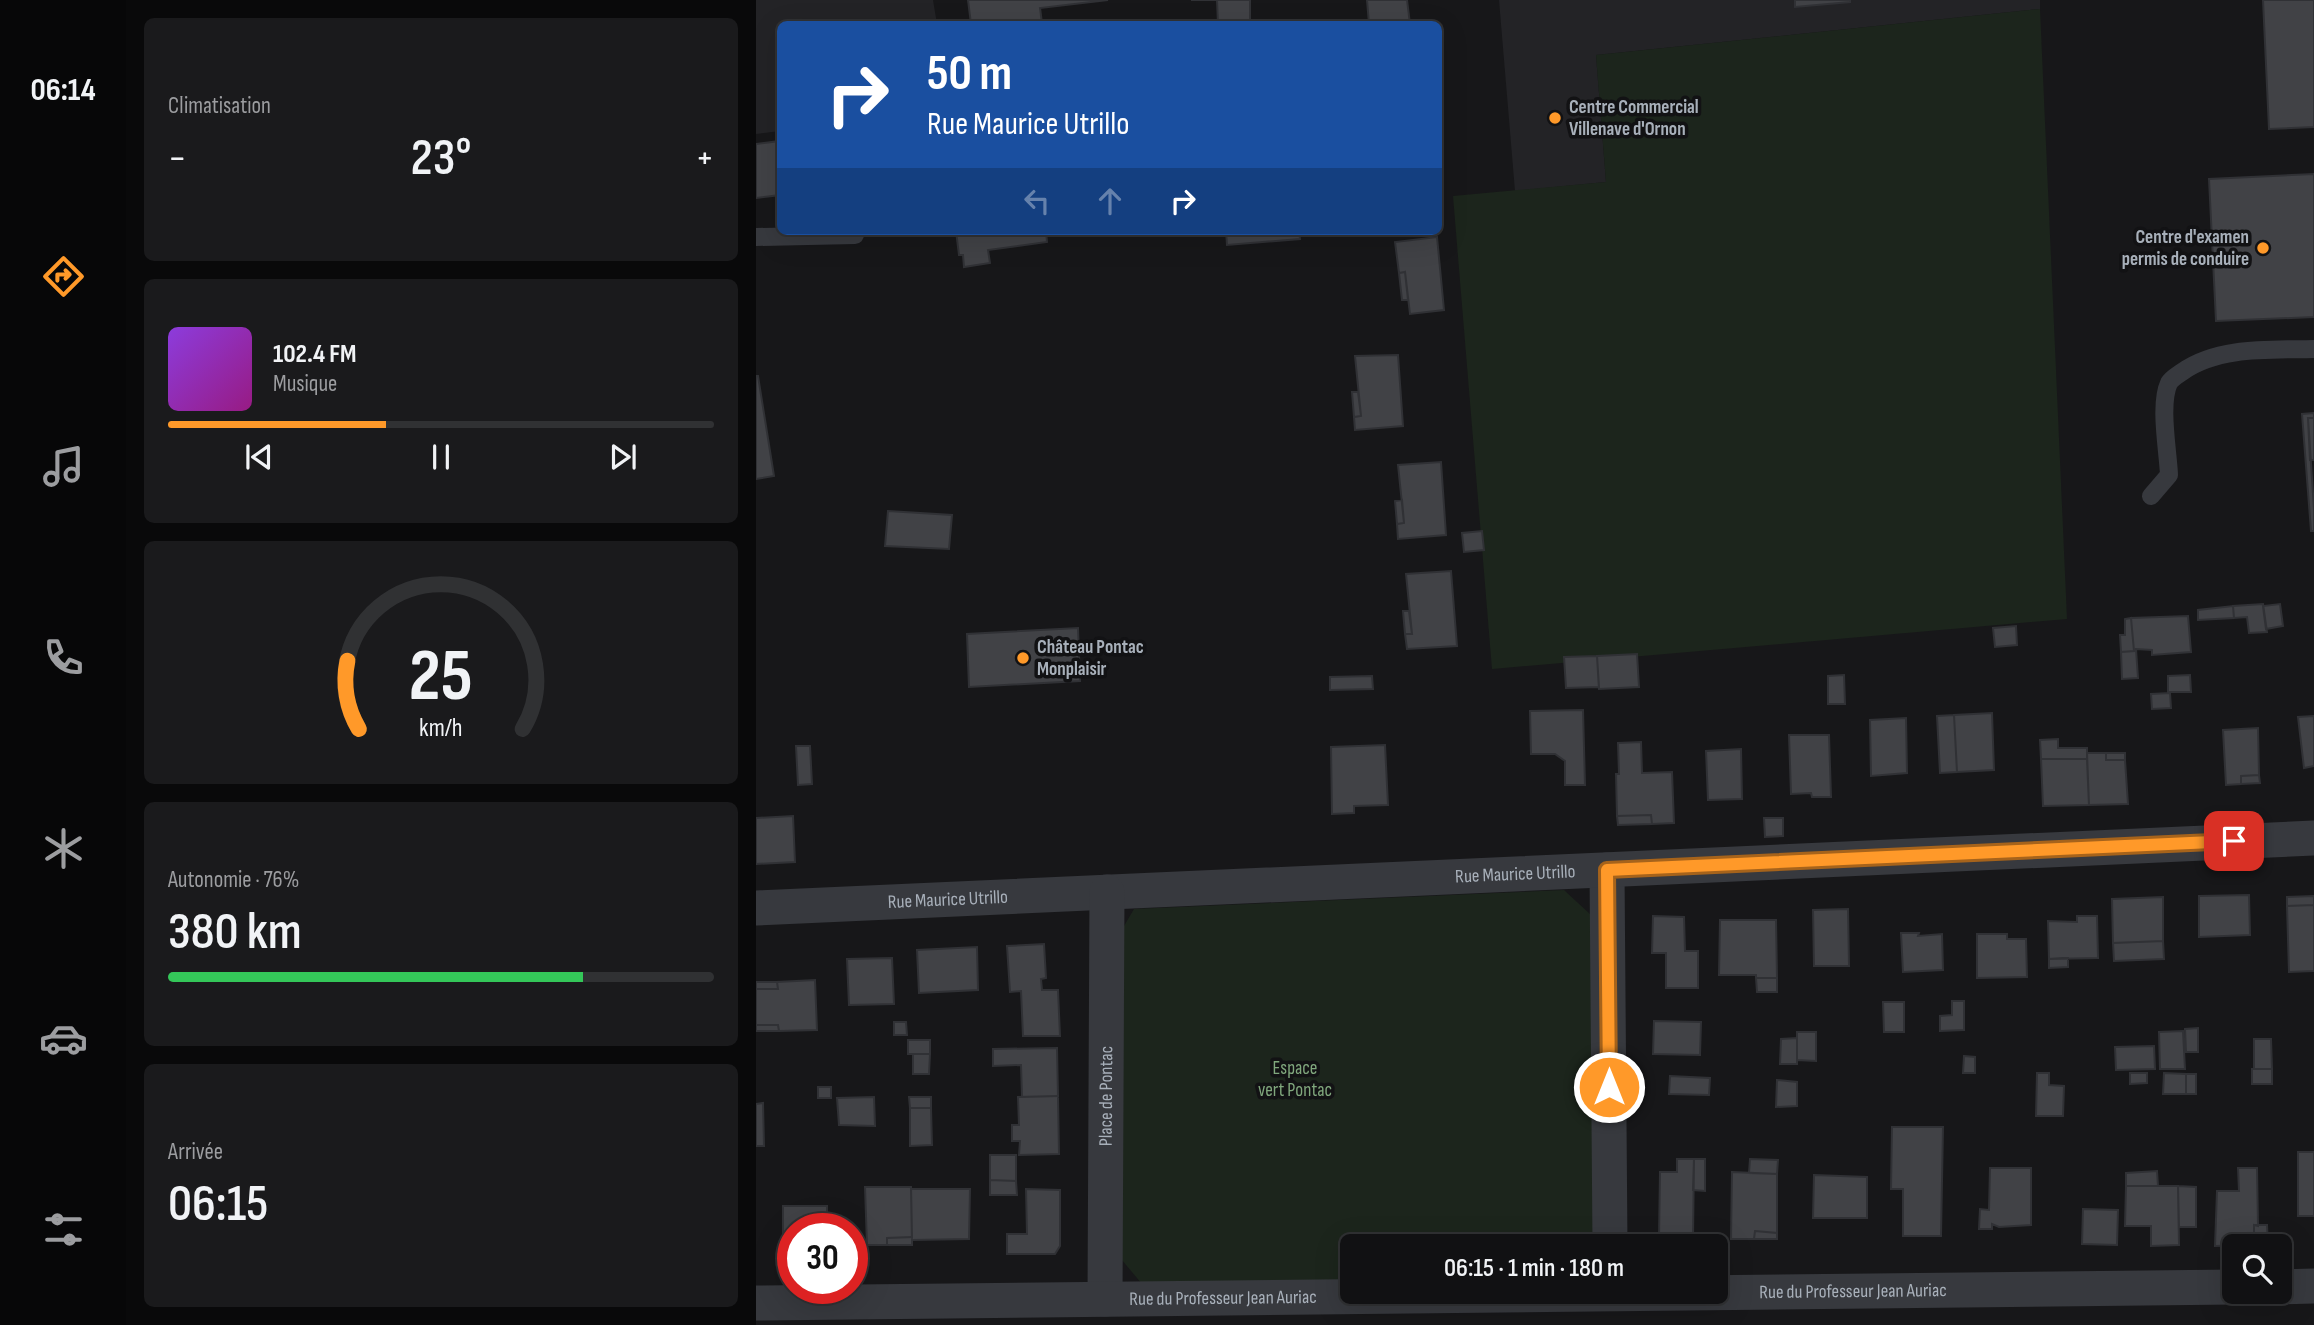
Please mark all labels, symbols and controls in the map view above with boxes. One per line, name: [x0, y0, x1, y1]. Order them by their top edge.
text: 50 m: [927, 45, 1012, 104]
icon: right: [812, 49, 903, 140]
text: 06:14: [30, 71, 96, 110]
text: Climatisation: [168, 92, 271, 120]
place label: Centre Commercial Villenave d'Ornon: [1569, 96, 1699, 141]
text: Rue Maurice Utrillo: [927, 105, 1130, 144]
marker: Centre Commercial Villenave d'Ornon: [1547, 110, 1563, 126]
text: 23°: [411, 127, 471, 190]
text: −: [168, 136, 187, 181]
text: +: [695, 136, 714, 181]
icon: left: [1018, 182, 1056, 220]
icon: ahead: [1091, 182, 1129, 220]
icon: right: [1164, 182, 1202, 220]
place label: Centre d'examen permis de conduire: [2122, 226, 2249, 271]
marker: Centre d'examen permis de conduire: [2255, 240, 2271, 256]
icon: directions: [39, 252, 88, 301]
text: 102.4 FM: [273, 339, 356, 370]
text: Musique: [273, 370, 337, 398]
icon: previous: [240, 438, 278, 476]
icon: pause: [422, 438, 460, 476]
icon: next: [604, 438, 642, 476]
icon: music: [39, 442, 88, 491]
icon: phone: [39, 633, 88, 682]
text: 25: [409, 633, 473, 721]
place label: Château Pontac Monplaisir: [1037, 636, 1144, 681]
marker: Château Pontac Monplaisir: [1015, 650, 1031, 666]
text: km/h: [419, 712, 463, 743]
pin: [2204, 811, 2264, 871]
icon: arrive: [2215, 822, 2253, 860]
icon: climate: [39, 824, 88, 873]
street label: Rue Maurice Utrillo: [1455, 860, 1576, 888]
text: Autonomie · 76%: [168, 866, 299, 894]
street label: Rue Maurice Utrillo: [887, 885, 1008, 914]
text: 380 km: [168, 901, 302, 964]
icon: car: [39, 1014, 88, 1063]
street label: Place de Pontac: [1094, 1046, 1118, 1146]
position arrow: [1572, 1050, 1646, 1124]
park label: Espace vert Pontac: [1258, 1057, 1332, 1102]
text: Arrivée: [168, 1138, 223, 1166]
text: 06:15: [168, 1173, 268, 1236]
icon: filters: [39, 1205, 88, 1254]
speed limit sign: 30: [777, 1213, 868, 1304]
map controls: [2222, 1234, 2292, 1304]
button: search: [2222, 1234, 2292, 1304]
text: 06:15 · 1 min · 180 m: [1444, 1253, 1624, 1284]
street label: Rue du Professeur Jean Auriac: [1759, 1279, 1947, 1304]
street label: Rue du Professeur Jean Auriac: [1129, 1285, 1317, 1310]

